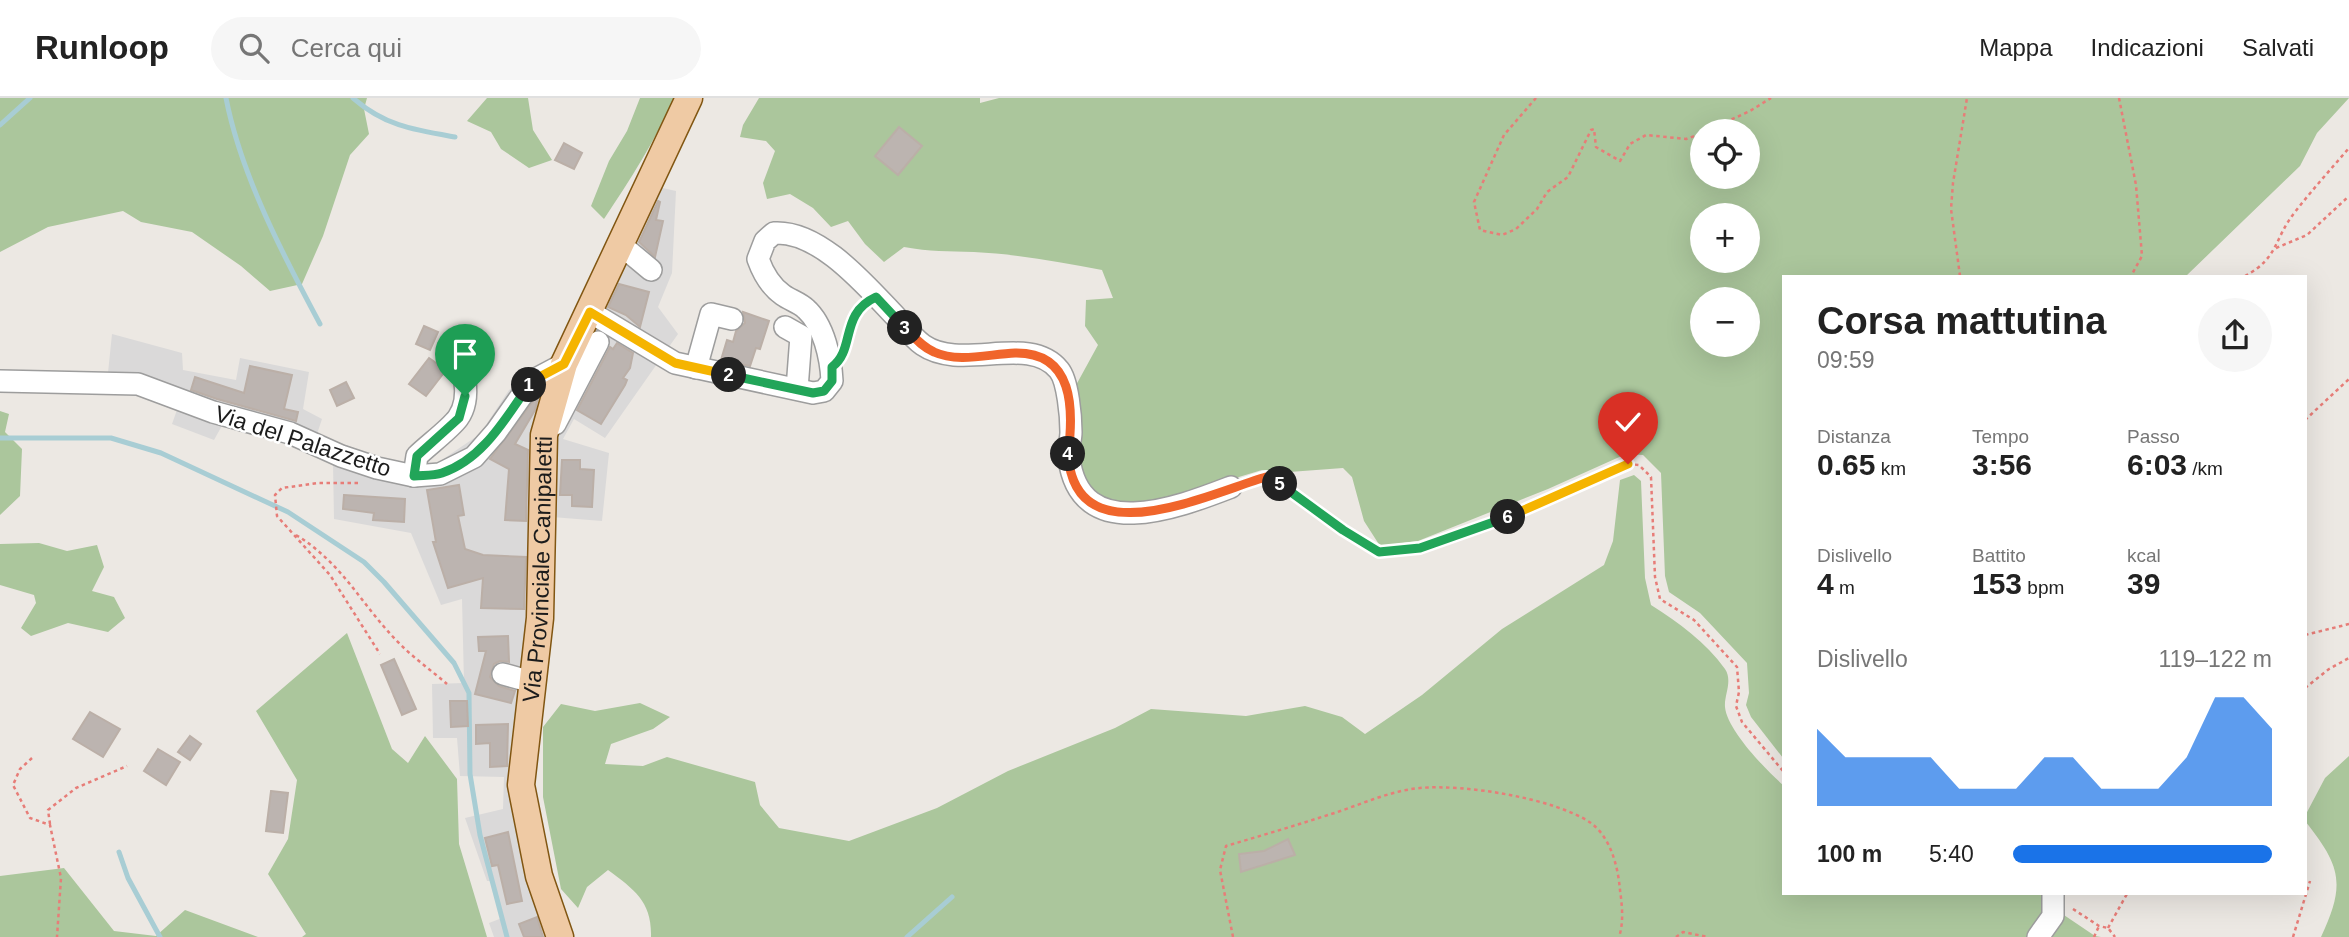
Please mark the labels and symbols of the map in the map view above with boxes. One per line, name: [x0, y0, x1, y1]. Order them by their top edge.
pin: 3: [888, 310, 922, 345]
pin: [435, 324, 495, 396]
pin: 2: [712, 358, 746, 392]
pin: 1: [512, 368, 546, 402]
pin: [1598, 392, 1658, 464]
street label: Via del Palazzetto: [212, 400, 394, 482]
street label: Via Provinciale Canipaletti: [517, 436, 557, 704]
pin: 4: [1050, 436, 1086, 472]
pin: 5: [1262, 466, 1298, 502]
pin: 6: [1490, 500, 1526, 534]

